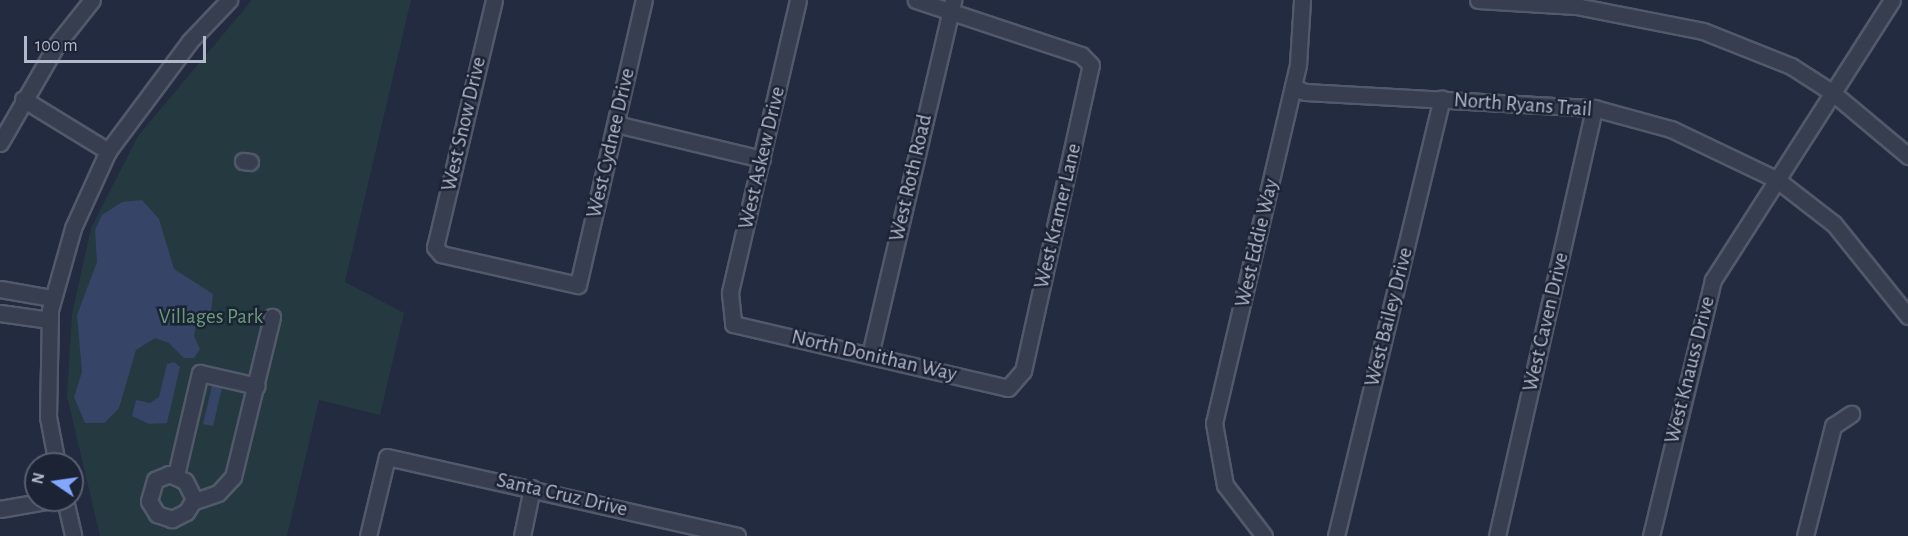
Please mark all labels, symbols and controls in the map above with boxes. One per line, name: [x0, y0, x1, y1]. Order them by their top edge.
scale bar: [27, 24, 208, 62]
text: 100 m: [35, 37, 78, 55]
street label: West Snow Drive: [436, 54, 492, 194]
street label: West Cydnee Drive: [582, 66, 640, 220]
street label: West Askew Drive: [733, 84, 791, 232]
street label: North Ryans Trail: [1453, 88, 1593, 122]
street label: West Roth Road: [884, 112, 938, 244]
street label: West Kramer Lane: [1029, 141, 1087, 291]
street label: West Eddie Way: [1230, 176, 1284, 310]
street label: West Bailey Drive: [1360, 245, 1418, 389]
street label: West Caven Drive: [1518, 250, 1574, 394]
street label: West Knauss Drive: [1660, 294, 1720, 446]
park label: Villages Park: [159, 304, 263, 330]
street label: North Donithan Way: [789, 325, 959, 387]
north arrow: [24, 452, 84, 512]
street label: Santa Cruz Drive: [494, 468, 630, 522]
text: N: [29, 471, 47, 486]

